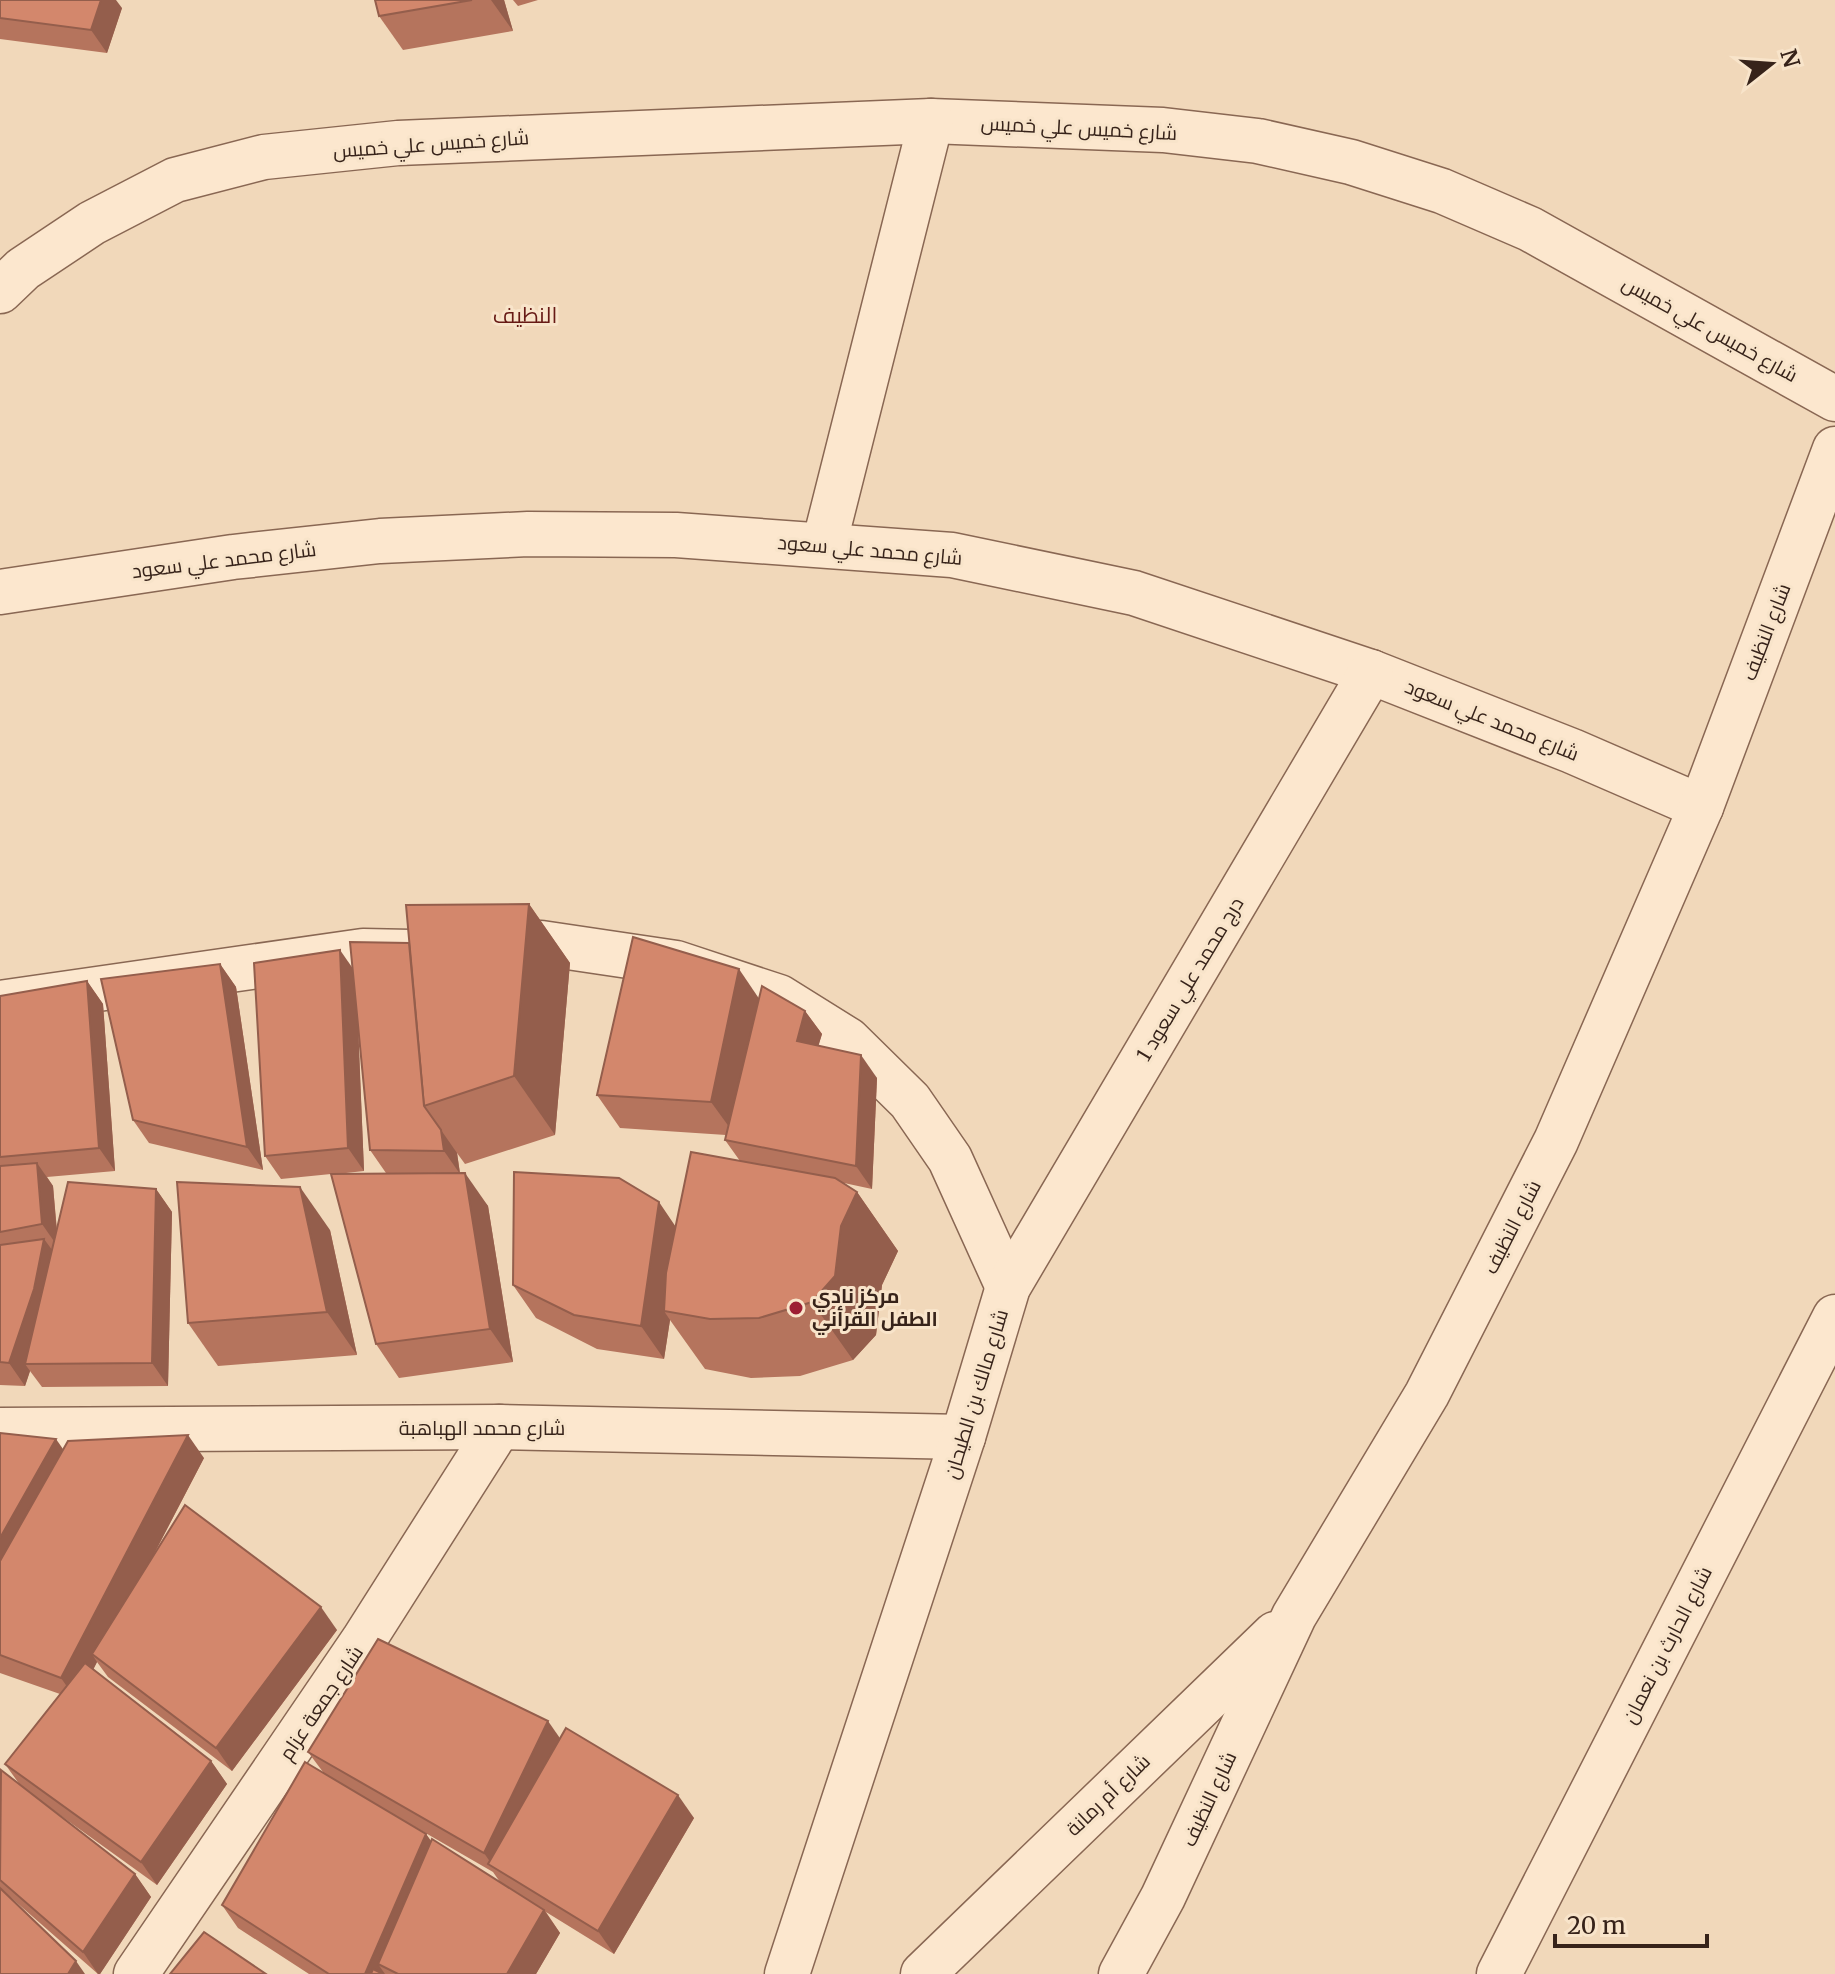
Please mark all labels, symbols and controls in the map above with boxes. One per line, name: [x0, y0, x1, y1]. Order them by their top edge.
north arrow: [1731, 24, 1811, 104]
text: N: [1774, 46, 1806, 71]
street label: شارع خميس علي خميس: [980, 110, 1178, 149]
street label: شارع خميس علي خميس: [332, 124, 530, 167]
street label: شارع خميس علي خميس: [1616, 270, 1802, 391]
district label: النظيف: [493, 301, 557, 329]
street label: شارع محمد علي سعود: [776, 529, 963, 574]
street label: شارع محمد علي سعود: [130, 536, 318, 587]
street label: شارع النظيف: [1736, 580, 1797, 685]
street label: شارع محمد علي سعود: [1400, 673, 1583, 770]
street label: درج محمد علي سعود 1: [1131, 892, 1252, 1067]
street label: شارع النظيف: [1477, 1176, 1548, 1279]
place label: مركز نادي الطفل القرأني: [812, 1283, 938, 1335]
marker: مركز نادي الطفل القرأني: [787, 1299, 805, 1317]
street label: شارع مالك بن الطيحان: [938, 1306, 1015, 1482]
street label: شارع محمد الهباهبة: [399, 1415, 565, 1442]
street label: شارع الحارث بن نعمان: [1616, 1562, 1719, 1728]
street label: شارع جمعة عزام: [273, 1641, 370, 1766]
street label: شارع النظيف: [1176, 1747, 1243, 1851]
street label: شارع أم رمانة: [1060, 1748, 1156, 1842]
scale bar: [1555, 1898, 1707, 1948]
text: 20 m: [1567, 1910, 1626, 1941]

